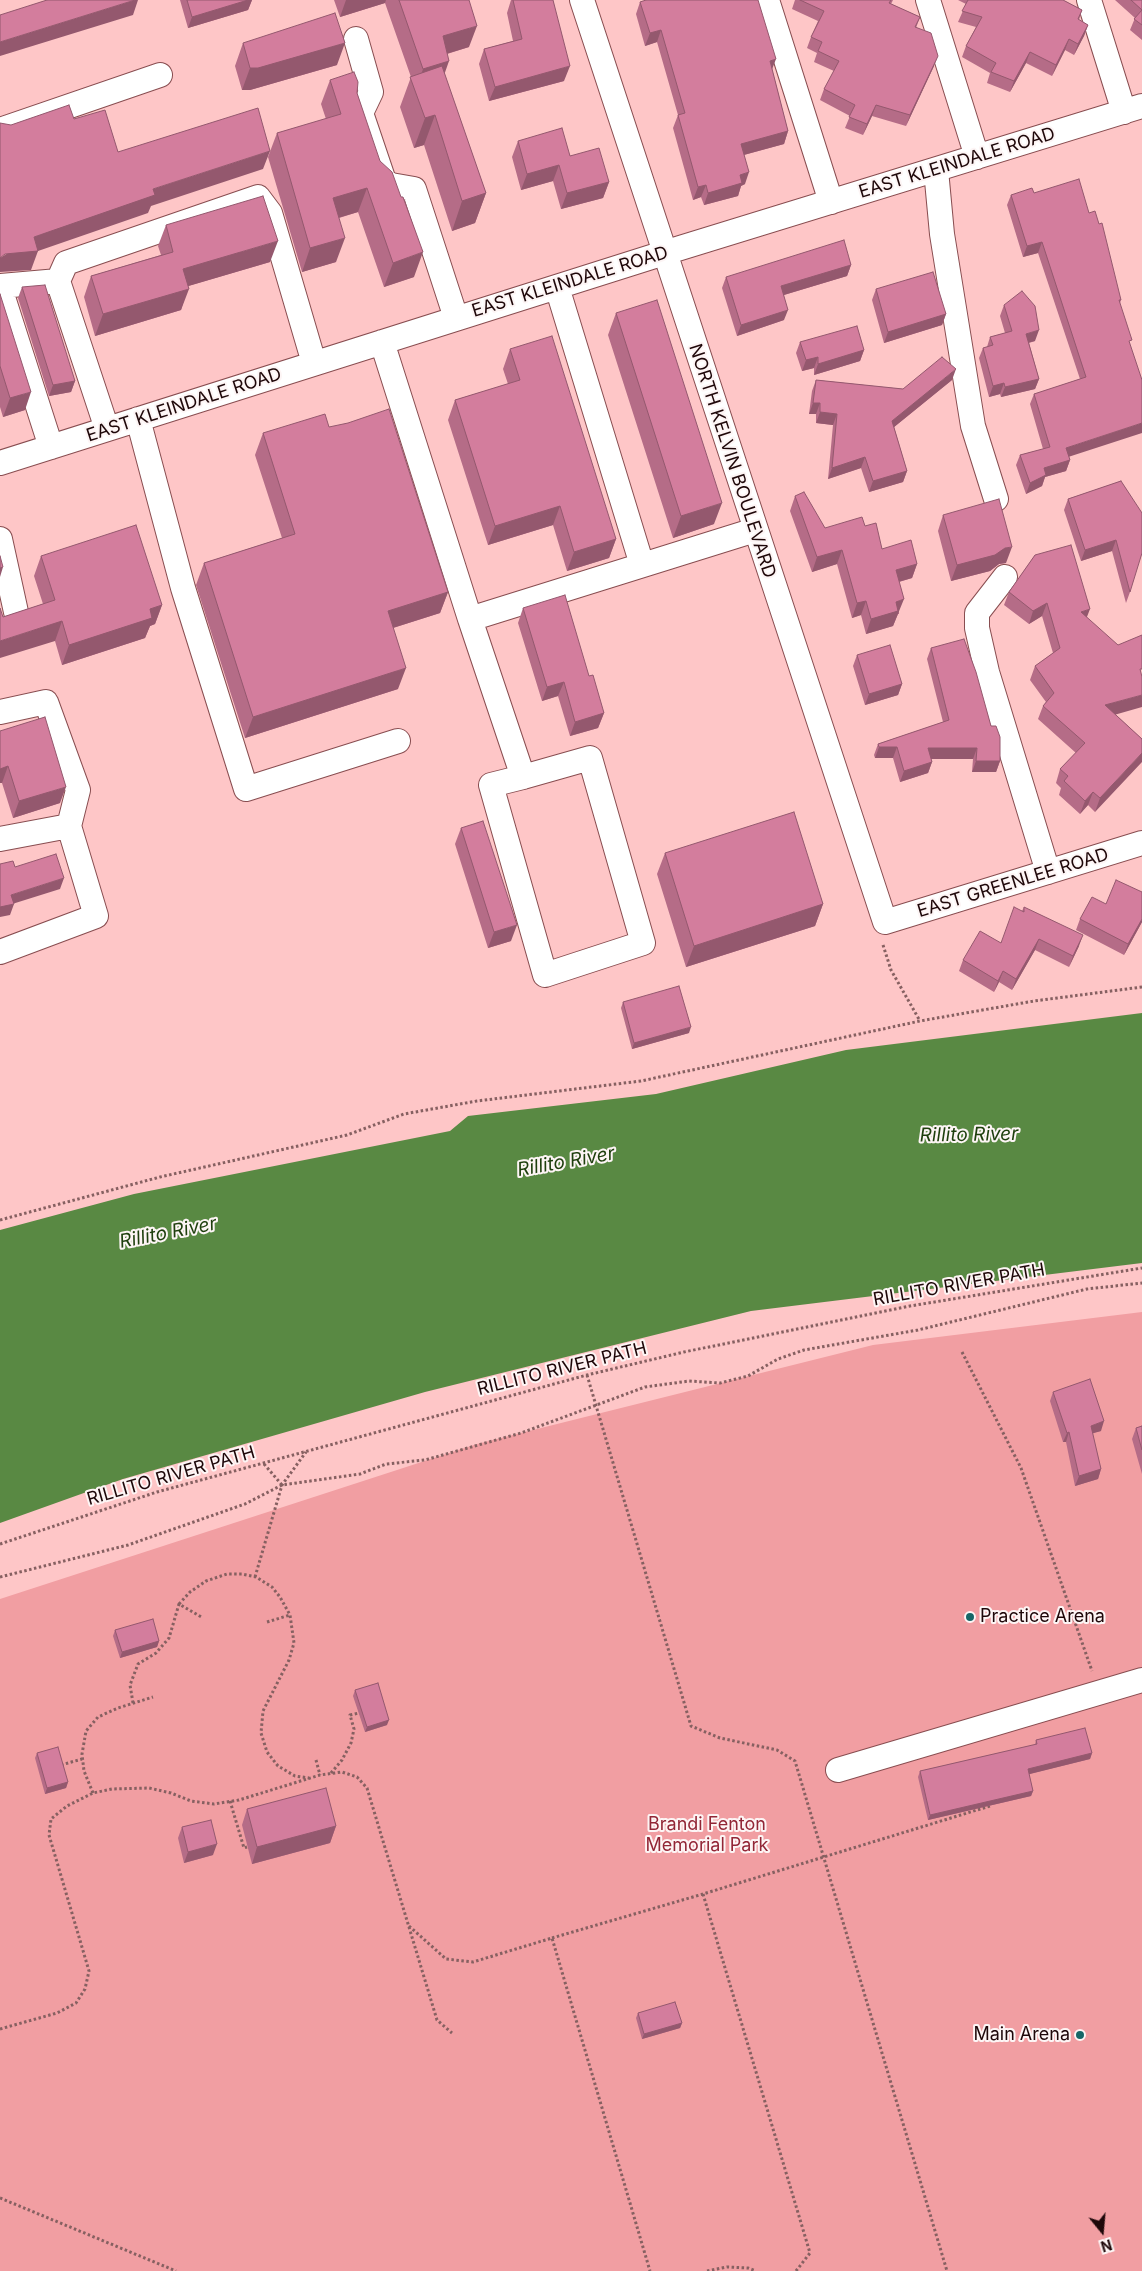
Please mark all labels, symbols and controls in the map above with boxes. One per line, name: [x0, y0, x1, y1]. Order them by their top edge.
street label: EAST KLEINDALE ROAD: [856, 123, 1058, 203]
street label: EAST KLEINDALE ROAD: [469, 242, 671, 322]
street label: NORTH KELVIN BOULEVARD: [684, 341, 780, 581]
street label: EAST KLEINDALE ROAD: [84, 363, 284, 447]
street label: EAST GREENLEE ROAD: [915, 844, 1111, 922]
water label: Rillito River: [919, 1123, 1019, 1147]
water label: Rillito River: [515, 1142, 617, 1182]
water label: Rillito River: [117, 1212, 219, 1254]
street label: RILLITO RIVER PATH: [872, 1259, 1046, 1311]
street label: RILLITO RIVER PATH: [475, 1337, 649, 1401]
street label: RILLITO RIVER PATH: [84, 1442, 258, 1510]
place label: Practice Arena: [980, 1606, 1105, 1628]
marker: Practice Arena: [964, 1611, 976, 1623]
park label: Brandi Fenton Memorial Park: [646, 1814, 768, 1856]
place label: Main Arena: [973, 2024, 1070, 2046]
marker: Main Arena: [1074, 2029, 1086, 2041]
north arrow: [1077, 2206, 1127, 2256]
text: N: [1099, 2236, 1114, 2256]

